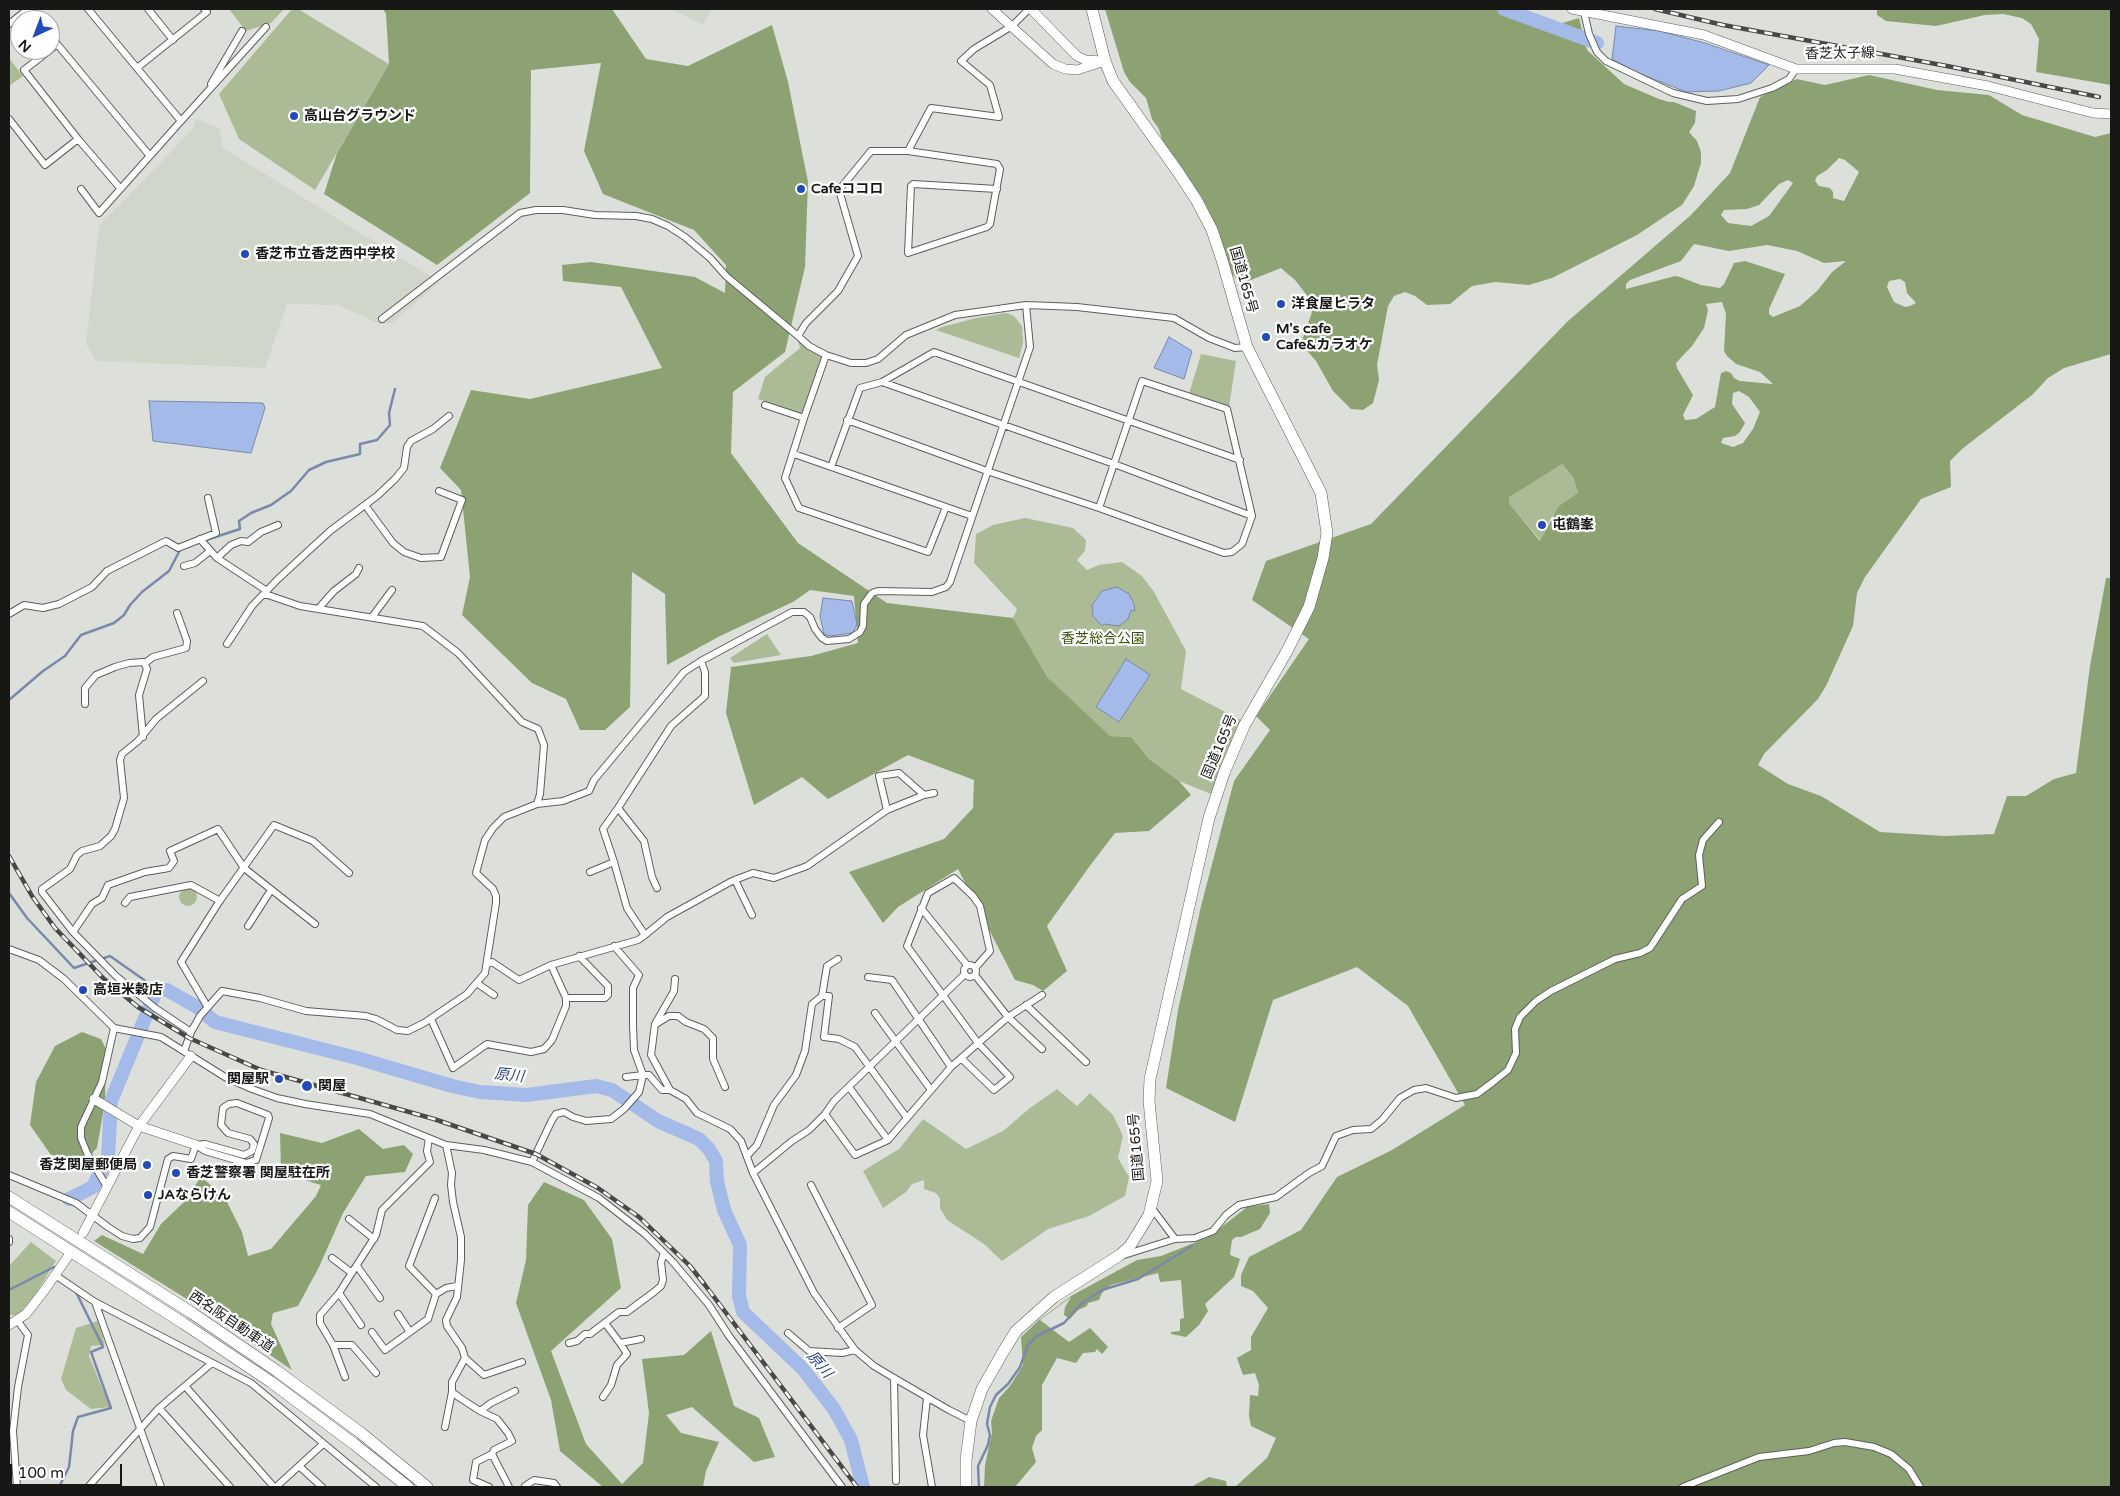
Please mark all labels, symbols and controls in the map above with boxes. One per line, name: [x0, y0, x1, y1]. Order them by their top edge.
north arrow: [10, 10, 60, 60]
text: N: [15, 36, 35, 56]
street label: 香芝太子線: [1805, 45, 1875, 63]
place label: 高山台グラウンド: [304, 108, 416, 124]
marker: 高山台グラウンド: [288, 110, 300, 122]
place label: Cafeココロ: [811, 181, 883, 197]
marker: Cafeココロ: [795, 183, 807, 195]
street label: 国道165号: [1226, 245, 1260, 315]
place label: 香芝市立香芝西中学校: [255, 246, 395, 262]
marker: 香芝市立香芝西中学校: [239, 248, 251, 260]
place label: 洋食屋ヒラタ: [1291, 296, 1375, 312]
marker: 洋食屋ヒラタ: [1275, 298, 1287, 310]
place label: M's cafe Cafe&カラオケ: [1276, 321, 1372, 354]
marker: M's cafe Cafe&カラオケ: [1260, 331, 1272, 343]
place label: 屯鶴峯: [1552, 517, 1594, 533]
marker: 屯鶴峯: [1536, 519, 1548, 531]
park label: 香芝総合公園: [1061, 631, 1145, 647]
street label: 国道165号: [1199, 712, 1241, 782]
place label: 高垣米穀店: [93, 982, 163, 998]
marker: 高垣米穀店: [77, 984, 89, 996]
water label: 原川: [493, 1065, 525, 1087]
place label: 関屋駅: [227, 1071, 269, 1087]
marker: 関屋駅: [273, 1073, 285, 1085]
place label: 関屋: [318, 1078, 346, 1094]
marker: 関屋: [300, 1079, 314, 1093]
street label: 国道165号: [1126, 1112, 1148, 1182]
place label: 香芝関屋郵便局: [39, 1157, 137, 1173]
marker: 香芝関屋郵便局: [141, 1159, 153, 1171]
place label: 香芝警察署 関屋駐在所: [186, 1165, 330, 1181]
marker: 香芝警察署 関屋駐在所: [170, 1167, 182, 1179]
place label: JAならけん: [158, 1187, 231, 1203]
marker: JAならけん: [142, 1189, 154, 1201]
street label: 西名阪自動車道: [186, 1288, 276, 1356]
water label: 原川: [802, 1348, 836, 1382]
scale bar: [12, 1454, 125, 1486]
text: 100 m: [18, 1464, 64, 1482]

